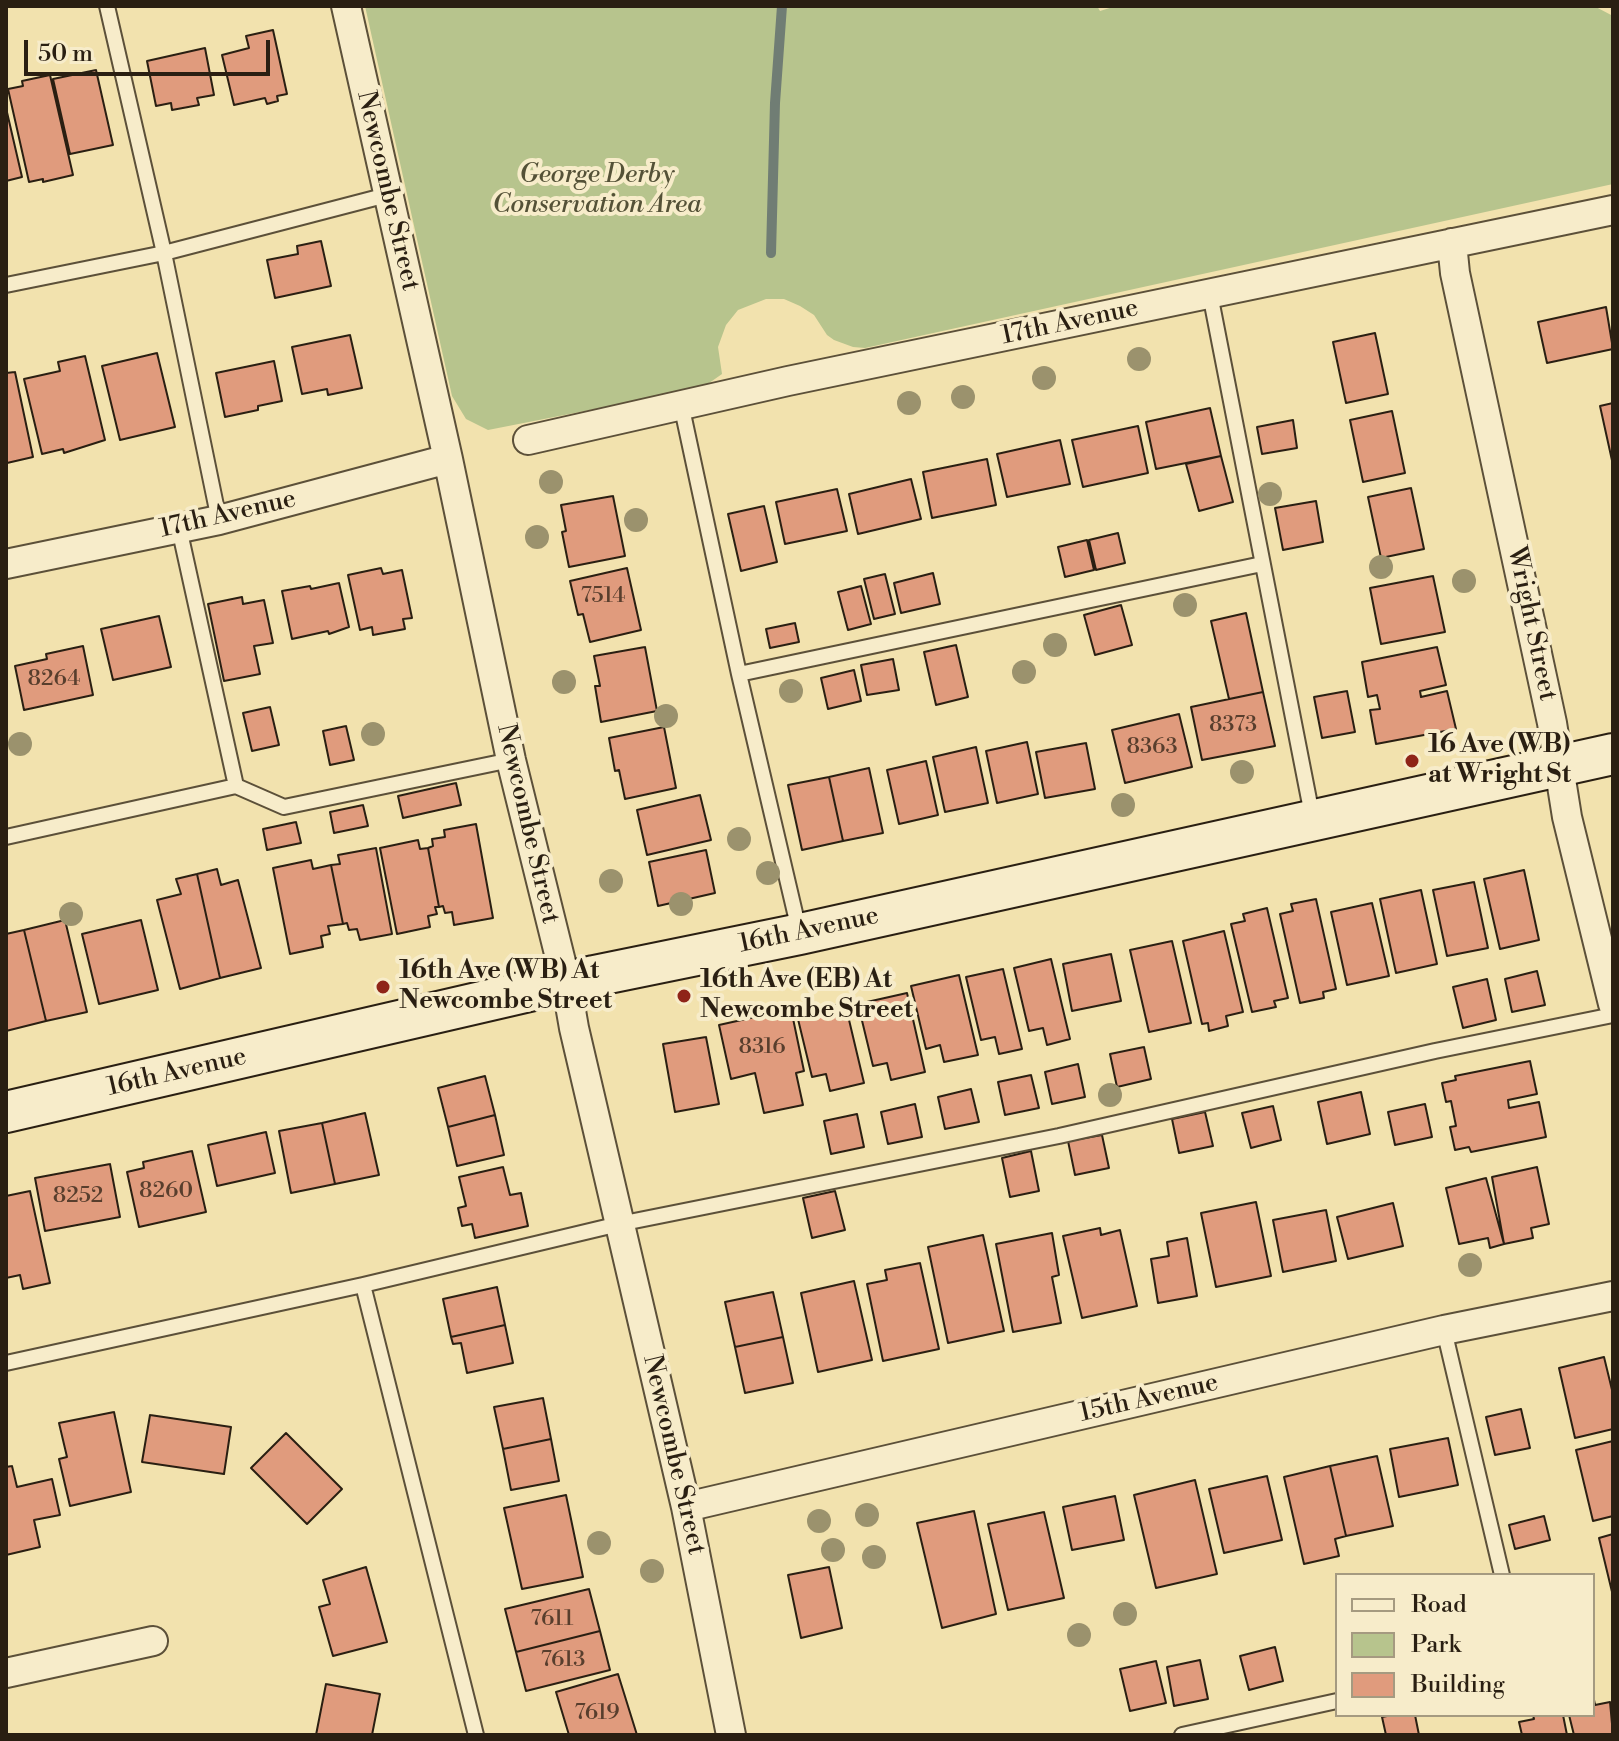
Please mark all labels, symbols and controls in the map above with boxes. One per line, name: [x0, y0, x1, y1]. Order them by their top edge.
scale bar: [28, 24, 274, 74]
text: 50 m: [38, 39, 93, 69]
street label: Newcombe Street: [349, 88, 425, 294]
park label: George Derby Conservation Area: [493, 160, 701, 222]
street label: 17th Avenue: [999, 293, 1141, 353]
street label: 17th Avenue: [157, 484, 299, 546]
street label: Wright Street: [1499, 544, 1563, 704]
house number: 7514: [581, 584, 625, 610]
house number: 8264: [28, 667, 80, 693]
house number: 8373: [1209, 713, 1257, 739]
street label: Newcombe Street: [489, 721, 565, 927]
place label: 16 Ave (WB) at Wright St: [1428, 730, 1571, 792]
house number: 8363: [1126, 735, 1178, 761]
marker: 16 Ave (WB) at Wright St: [1403, 752, 1421, 770]
street label: 16th Avenue: [736, 901, 882, 961]
place label: 16th Ave (WB) At Newcombe Street: [399, 956, 612, 1018]
place label: 16th Ave (EB) At Newcombe Street: [700, 965, 913, 1026]
marker: 16th Ave (WB) At Newcombe Street: [374, 978, 392, 996]
marker: 16th Ave (EB) At Newcombe Street: [675, 987, 693, 1005]
house number: 8316: [738, 1035, 786, 1061]
street label: 16th Avenue: [104, 1042, 250, 1104]
house number: 8260: [139, 1179, 193, 1205]
house number: 8252: [53, 1184, 103, 1210]
street label: Newcombe Street: [635, 1352, 711, 1558]
street label: 15th Avenue: [1077, 1368, 1221, 1430]
legend: [1335, 1573, 1595, 1717]
text: Road: [1411, 1590, 1467, 1620]
house number: 7611: [531, 1607, 573, 1633]
text: Park: [1411, 1630, 1461, 1660]
house number: 7613: [541, 1648, 585, 1674]
text: Building: [1411, 1670, 1505, 1700]
house number: 7619: [574, 1701, 620, 1727]

